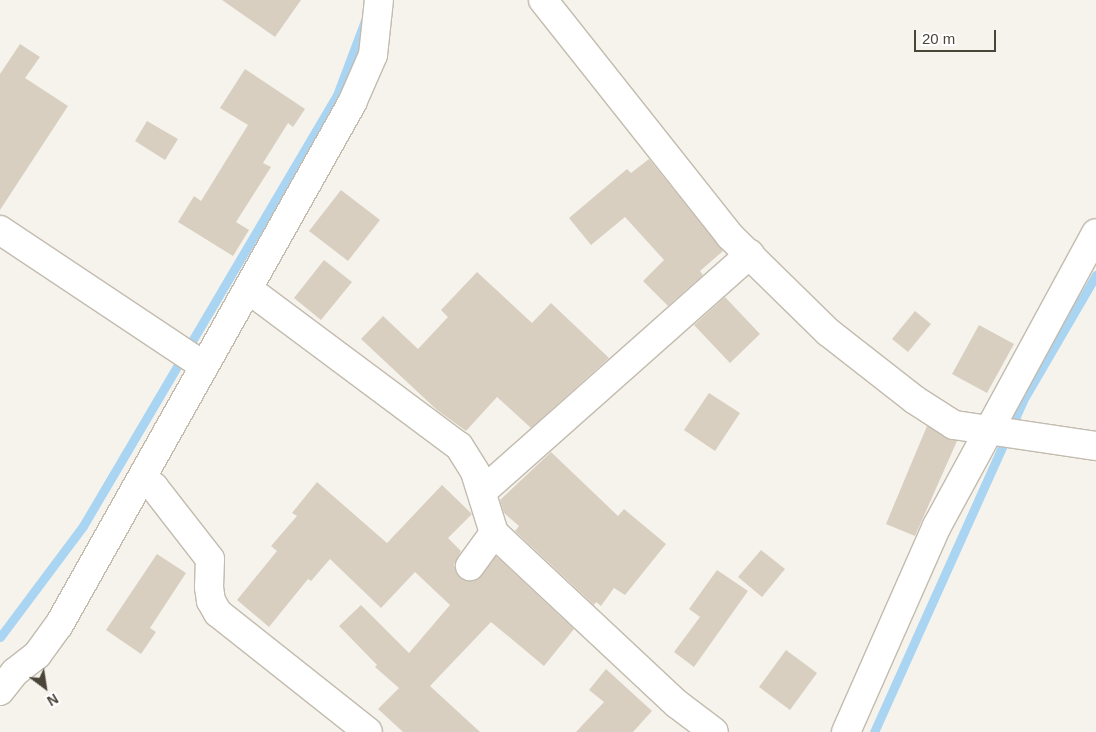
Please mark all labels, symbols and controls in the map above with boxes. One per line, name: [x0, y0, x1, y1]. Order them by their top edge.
scale bar: [916, 20, 998, 52]
text: 20 m: [922, 30, 955, 47]
north arrow: [20, 662, 70, 712]
text: N: [44, 690, 61, 709]

